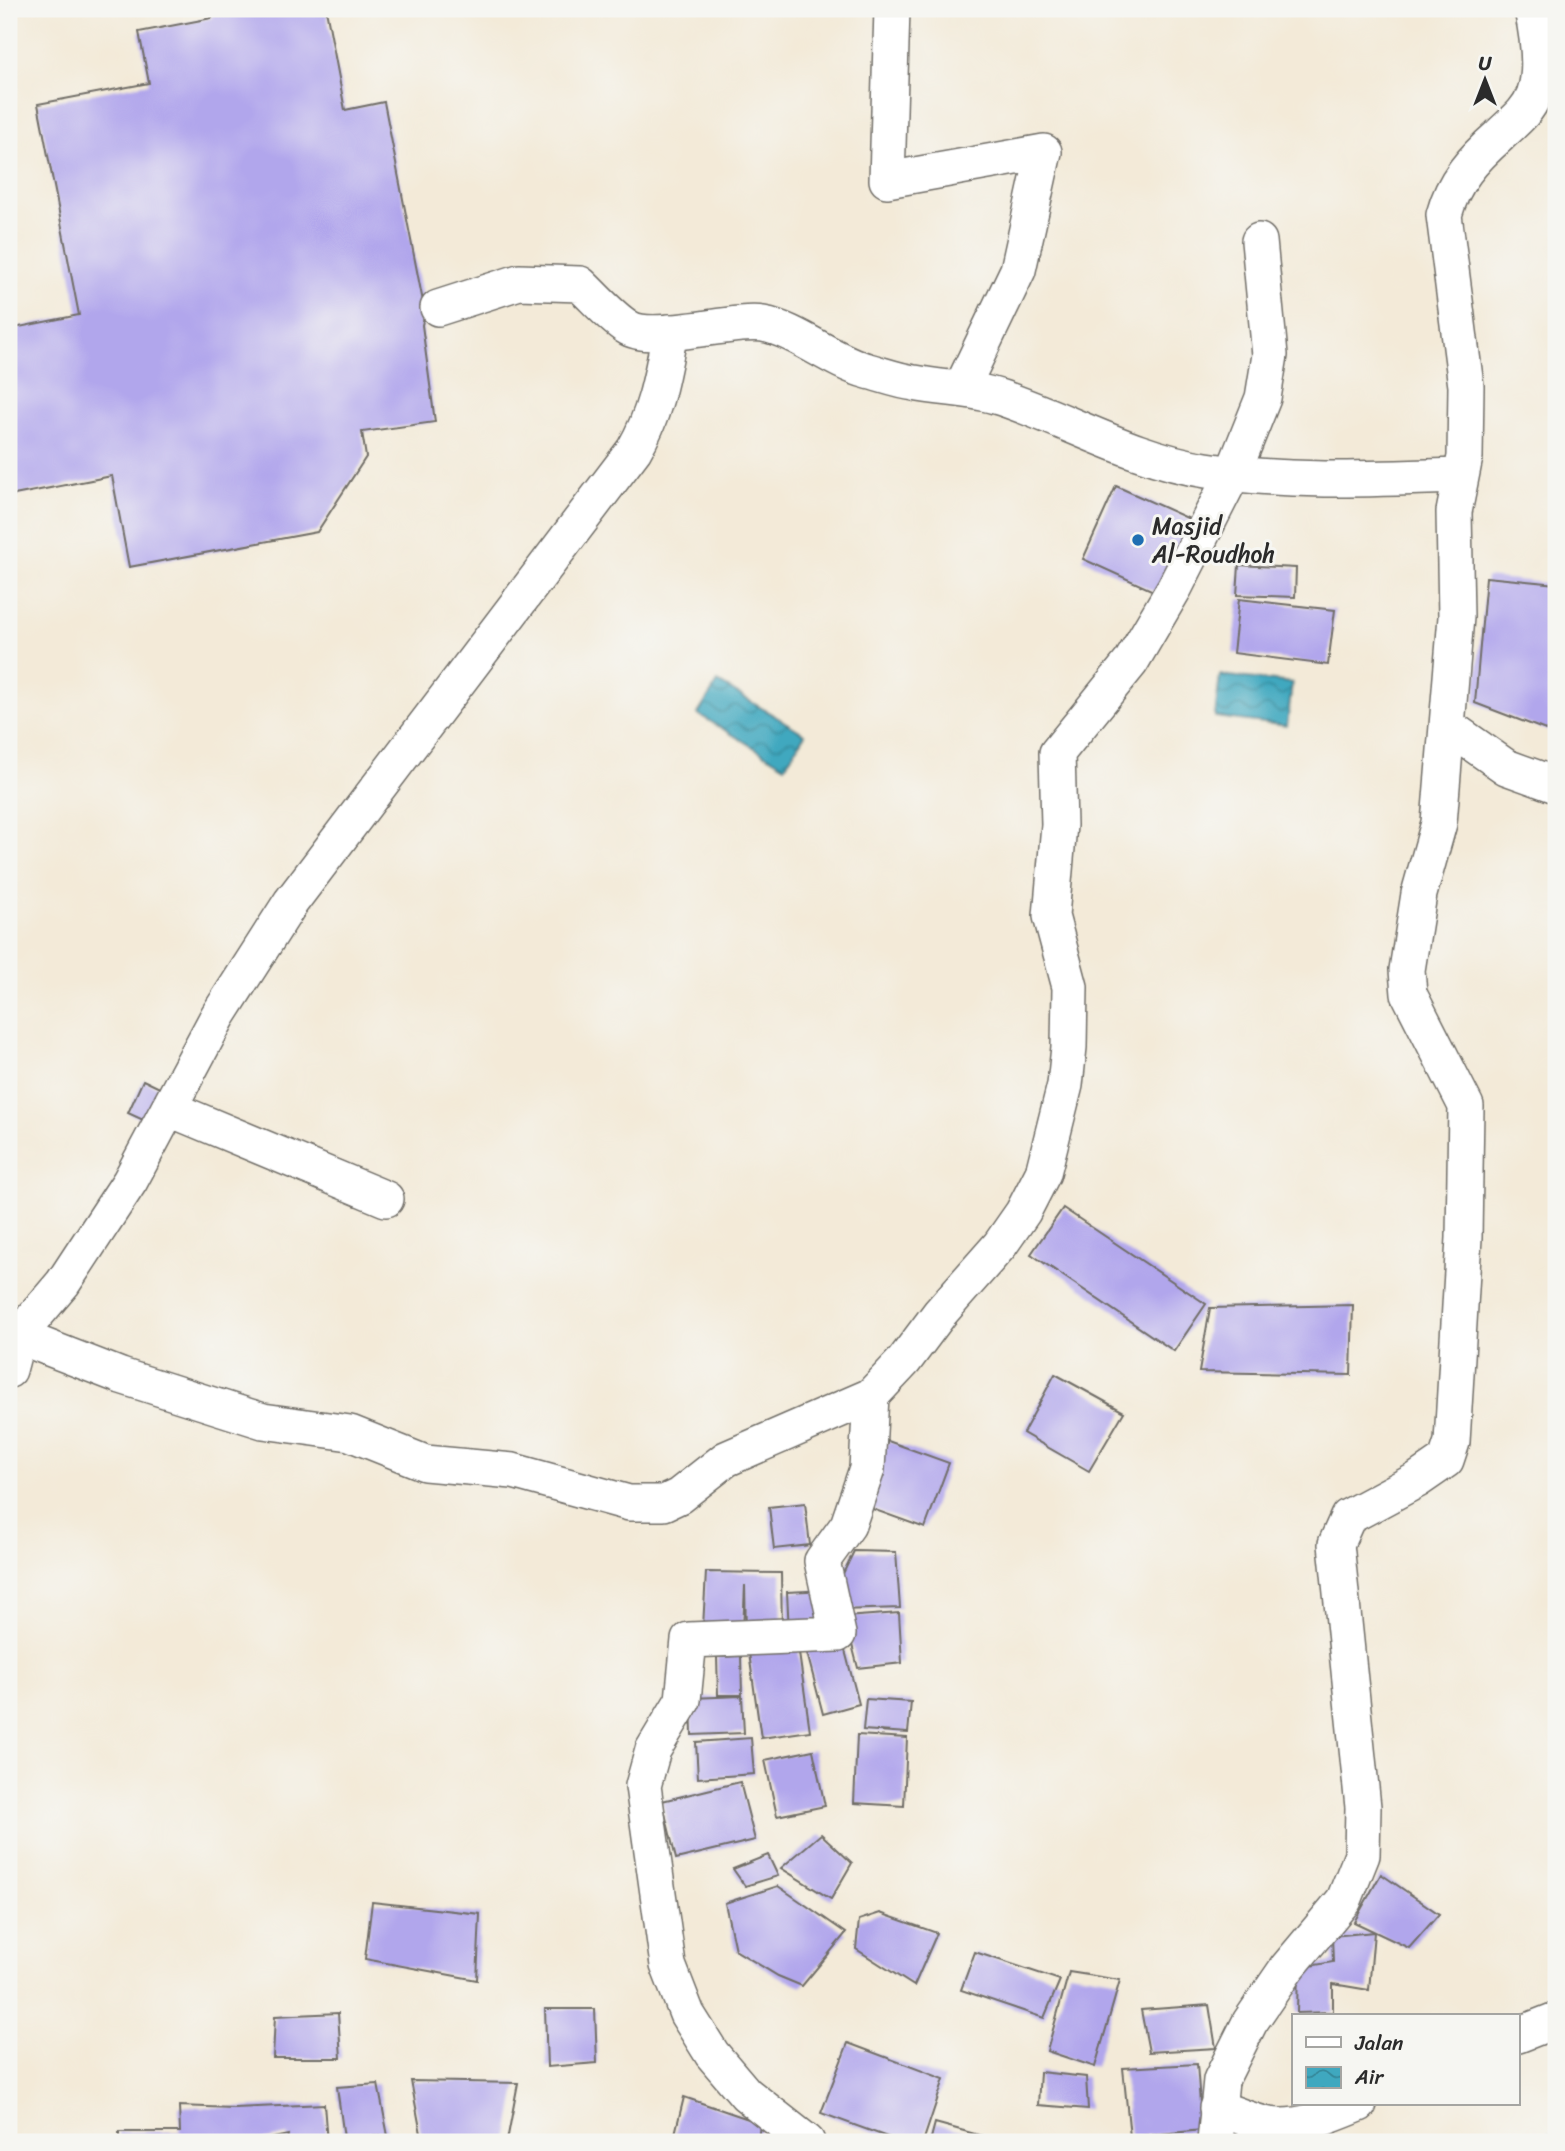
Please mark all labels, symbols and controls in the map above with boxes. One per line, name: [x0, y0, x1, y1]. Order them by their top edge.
north arrow: [1450, 46, 1520, 116]
text: U: [1479, 47, 1493, 80]
place label: Masjid Al-Roudhoh: [1151, 505, 1275, 575]
marker: Masjid Al-Roudhoh: [1130, 532, 1146, 548]
legend: [1292, 2014, 1520, 2106]
text: Jalan: [1354, 2024, 1403, 2062]
text: Air: [1354, 2058, 1385, 2096]

